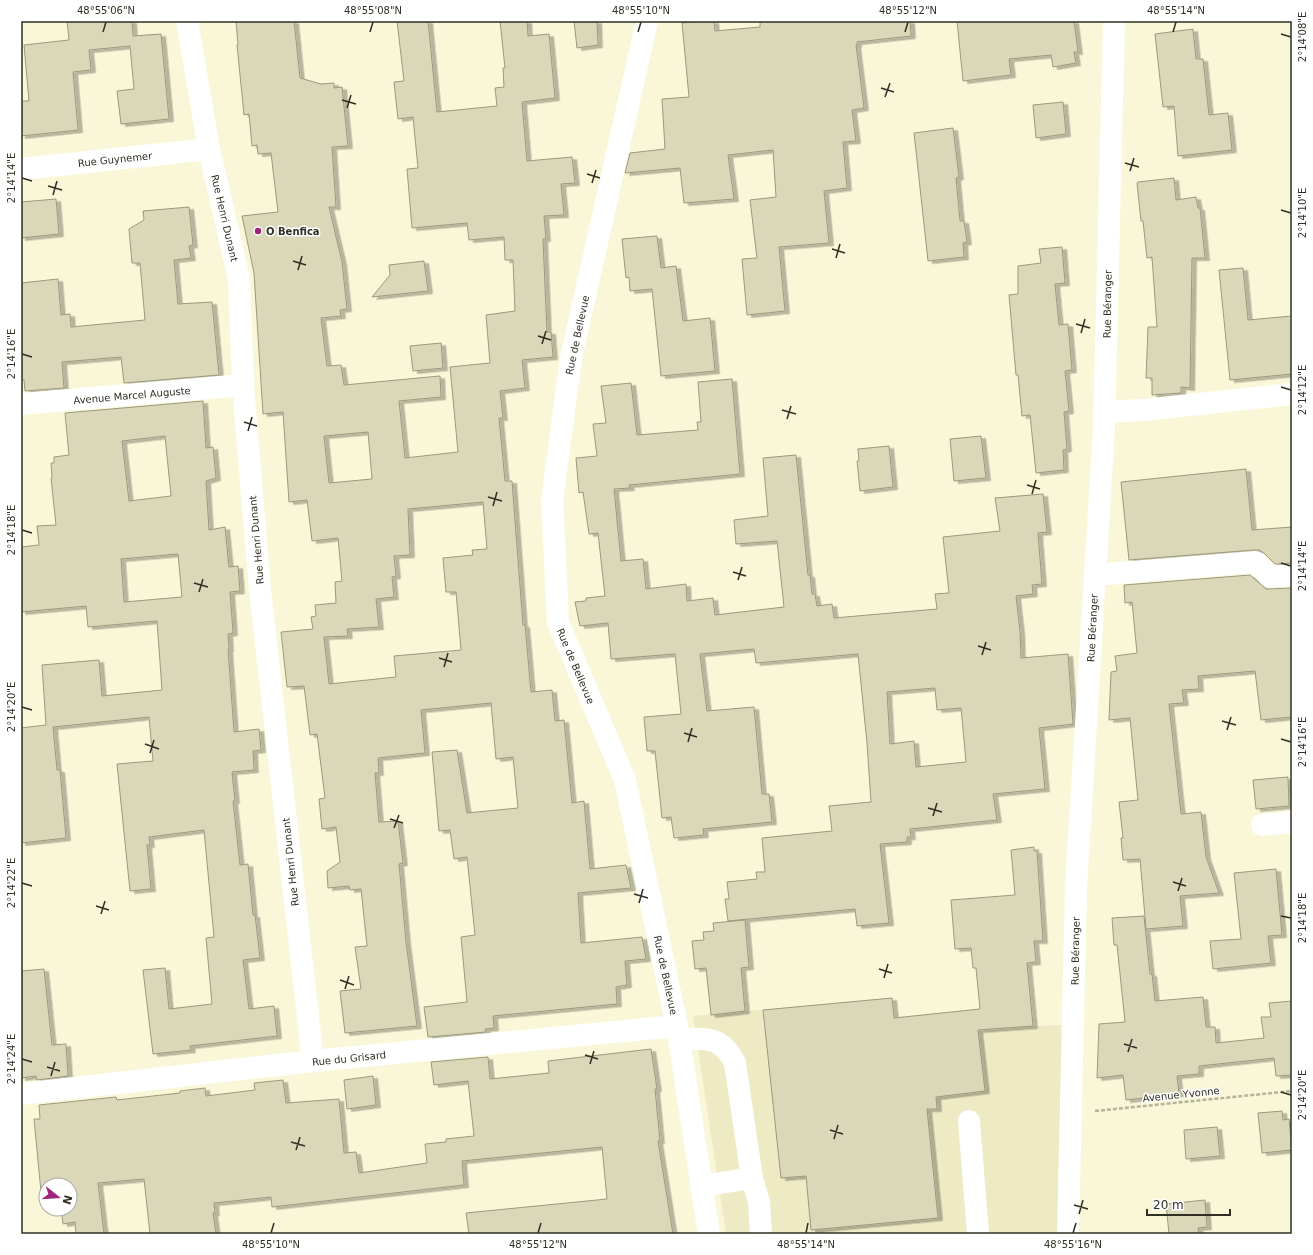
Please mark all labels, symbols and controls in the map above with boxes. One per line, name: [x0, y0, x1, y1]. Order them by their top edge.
text: 48°55'06"N: [77, 5, 135, 16]
text: 48°55'08"N: [344, 5, 402, 16]
text: 48°55'10"N: [612, 5, 670, 16]
text: 48°55'12"N: [879, 5, 937, 16]
text: 48°55'14"N: [1147, 5, 1205, 16]
text: 2°14'08"E: [1297, 12, 1308, 62]
street label: Rue Guynemer: [77, 150, 154, 169]
text: 2°14'14"E: [6, 153, 17, 203]
street label: Rue Henri Dunant: [209, 174, 240, 263]
text: 2°14'10"E: [1297, 188, 1308, 238]
marker: O Benfica: [253, 226, 263, 236]
place label: O Benfica: [266, 226, 320, 237]
street label: Rue Béranger: [1101, 269, 1114, 338]
street label: Rue de Bellevue: [564, 294, 591, 376]
text: 2°14'16"E: [6, 329, 17, 379]
text: 2°14'12"E: [1297, 365, 1308, 415]
street label: Avenue Marcel Auguste: [73, 385, 191, 406]
street label: Rue Henri Dunant: [247, 495, 266, 585]
text: 2°14'18"E: [6, 505, 17, 555]
text: 2°14'14"E: [1297, 541, 1308, 591]
street label: Rue Béranger: [1085, 593, 1100, 662]
street label: Rue de Bellevue: [555, 627, 596, 706]
text: 2°14'20"E: [6, 682, 17, 732]
text: 2°14'16"E: [1297, 717, 1308, 767]
street label: Rue Henri Dunant: [280, 817, 301, 907]
text: 2°14'22"E: [6, 858, 17, 908]
text: 2°14'18"E: [1297, 893, 1308, 943]
street label: Rue Béranger: [1069, 916, 1082, 985]
street label: Rue de Bellevue: [652, 934, 679, 1016]
text: 2°14'24"E: [6, 1034, 17, 1084]
street label: Rue du Grisard: [312, 1049, 387, 1068]
text: 2°14'20"E: [1297, 1070, 1308, 1120]
street label: Avenue Yvonne: [1142, 1085, 1220, 1104]
north arrow: [38, 1177, 78, 1217]
scale bar: [1147, 1191, 1230, 1217]
text: N: [60, 1193, 75, 1206]
text: 20 m: [1153, 1198, 1184, 1212]
text: 48°55'10"N: [242, 1239, 300, 1250]
text: 48°55'12"N: [509, 1239, 567, 1250]
text: 48°55'14"N: [777, 1239, 835, 1250]
text: 48°55'16"N: [1044, 1239, 1102, 1250]

